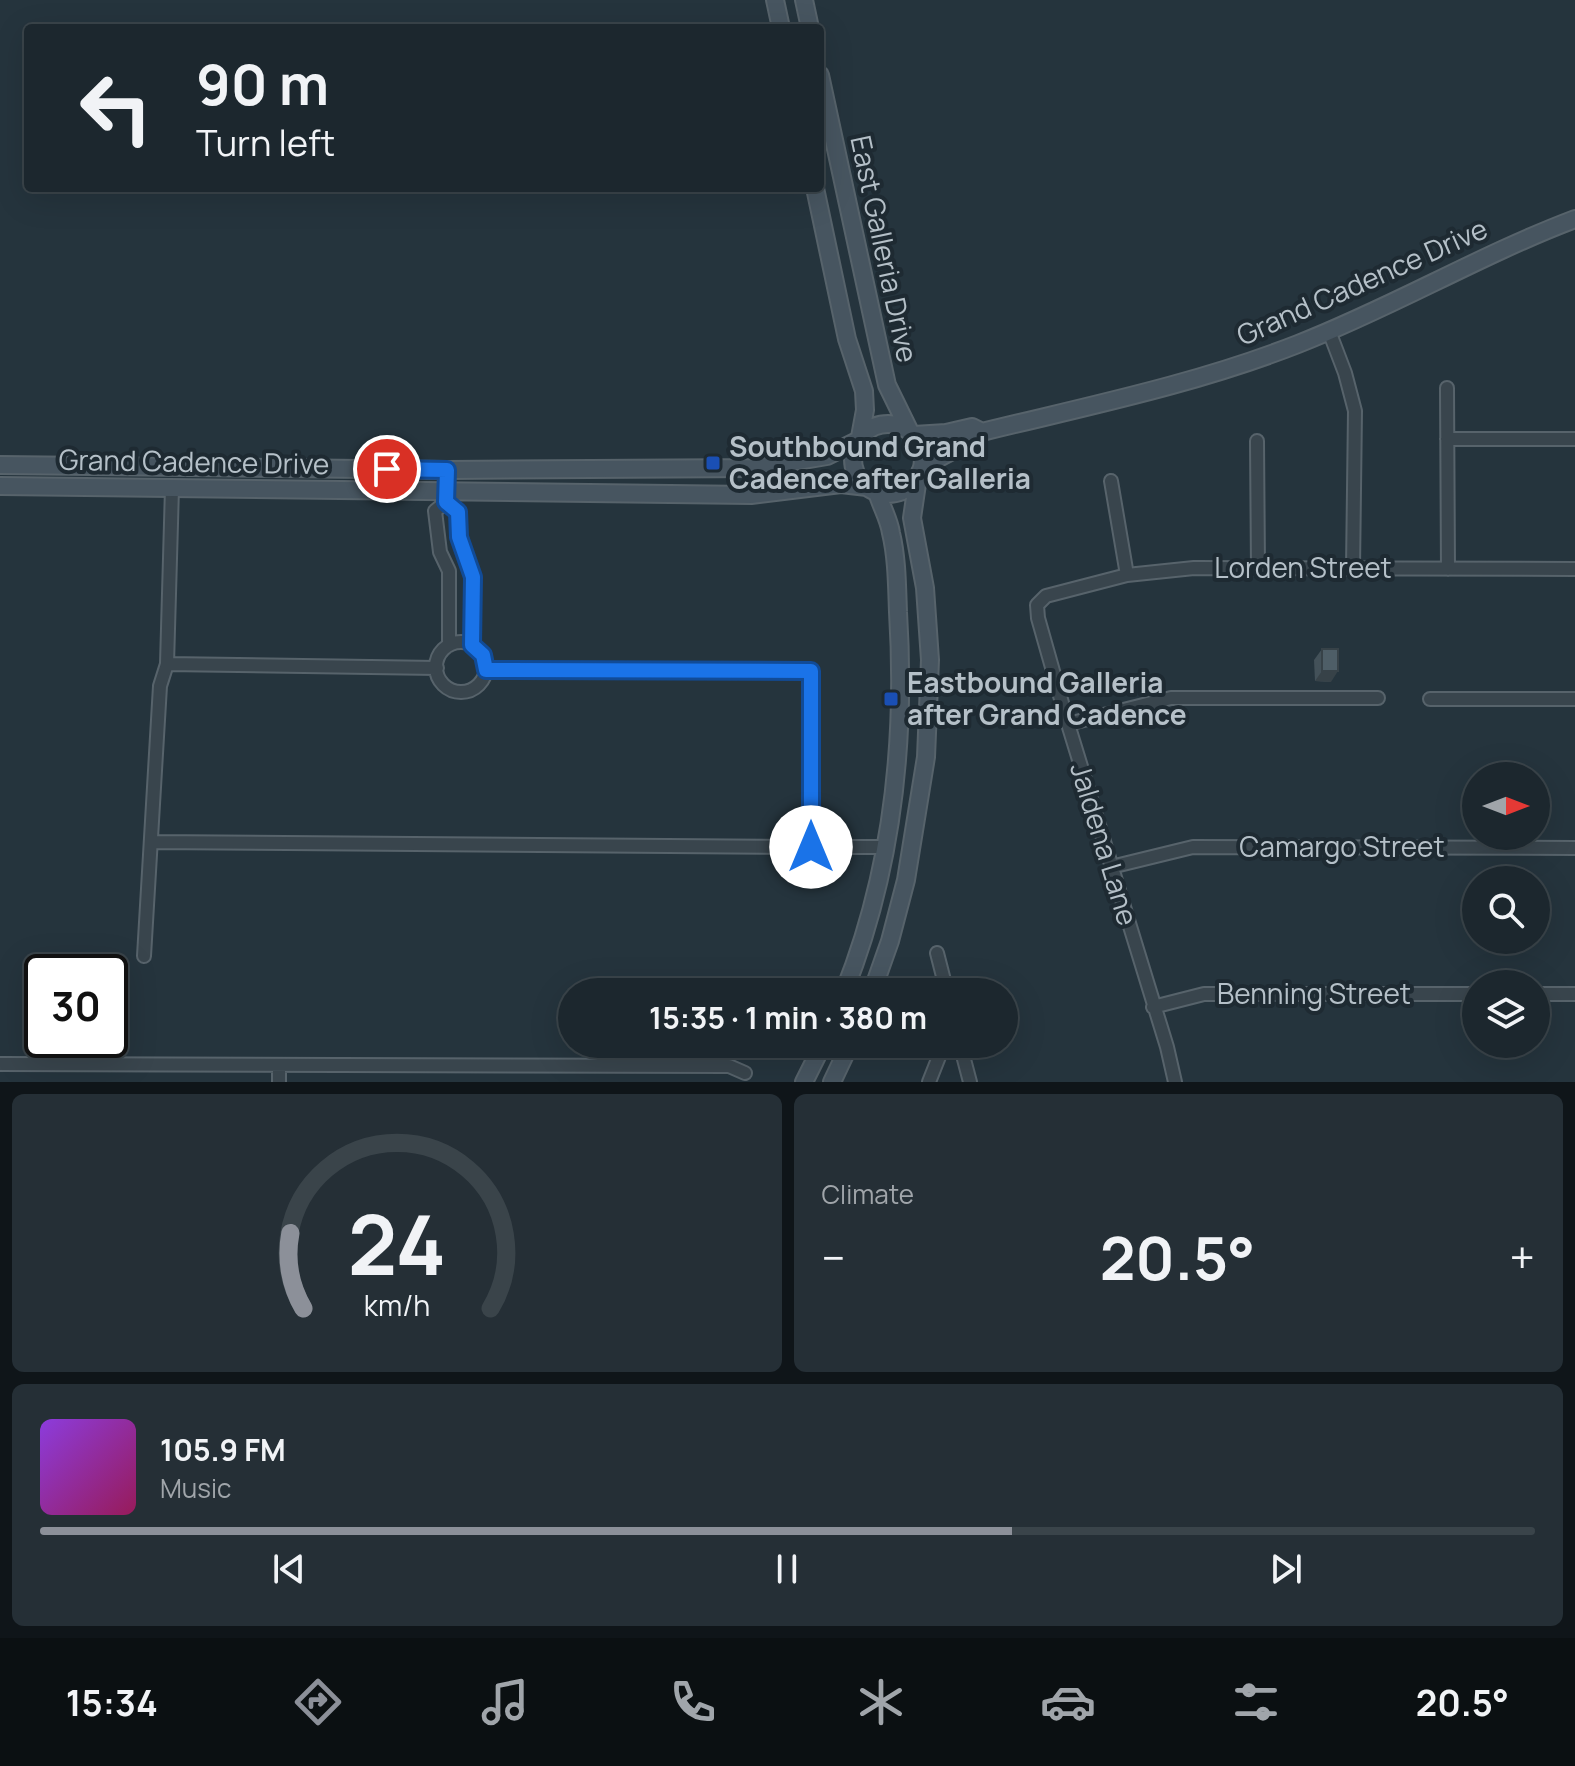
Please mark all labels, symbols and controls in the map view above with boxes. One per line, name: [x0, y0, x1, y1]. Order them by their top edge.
text: 90 m: [196, 45, 329, 122]
icon: left: [64, 56, 168, 160]
text: Turn left: [196, 118, 335, 167]
street label: East Galleria Drive: [842, 132, 928, 366]
street label: Grand Cadence Drive: [1230, 209, 1493, 354]
place label: Southbound Grand Cadence after Galleria: [729, 427, 1031, 497]
pin: [353, 435, 421, 503]
street label: Grand Cadence Drive: [58, 440, 330, 482]
icon: arrive: [365, 447, 409, 491]
marker: Southbound Grand Cadence after Galleria: [704, 454, 722, 472]
street label: Lorden Street: [1214, 548, 1392, 586]
place label: Eastbound Galleria after Grand Cadence: [907, 663, 1187, 733]
marker: Eastbound Galleria after Grand Cadence: [882, 690, 900, 708]
street label: Jaldena Lane: [1062, 758, 1148, 930]
north arrow: [1462, 762, 1550, 850]
map controls: [1462, 762, 1550, 1058]
position arrow: [769, 805, 853, 889]
street label: Camargo Street: [1239, 827, 1445, 865]
button: search: [1462, 866, 1550, 954]
speed limit sign: 30: [24, 954, 128, 1058]
button: layers: [1462, 970, 1550, 1058]
street label: Benning Street: [1217, 974, 1411, 1012]
text: 15:35 · 1 min · 380 m: [649, 997, 927, 1038]
text: Climate: [822, 1176, 914, 1212]
text: 24: [348, 1186, 446, 1300]
text: 20.5°: [1100, 1216, 1255, 1298]
text: −: [822, 1227, 845, 1287]
text: +: [1510, 1227, 1535, 1287]
text: km/h: [364, 1286, 430, 1325]
text: 105.9 FM: [160, 1429, 286, 1470]
text: Music: [160, 1470, 231, 1506]
icon: previous: [267, 1547, 311, 1591]
icon: pause: [765, 1547, 809, 1591]
icon: next: [1264, 1547, 1308, 1591]
icon: directions: [290, 1674, 346, 1730]
icon: music: [477, 1674, 533, 1730]
icon: phone: [665, 1674, 721, 1730]
icon: climate: [853, 1674, 909, 1730]
icon: car: [1040, 1674, 1096, 1730]
icon: filters: [1228, 1674, 1284, 1730]
text: 15:34: [66, 1678, 158, 1727]
text: 20.5°: [1416, 1678, 1509, 1727]

